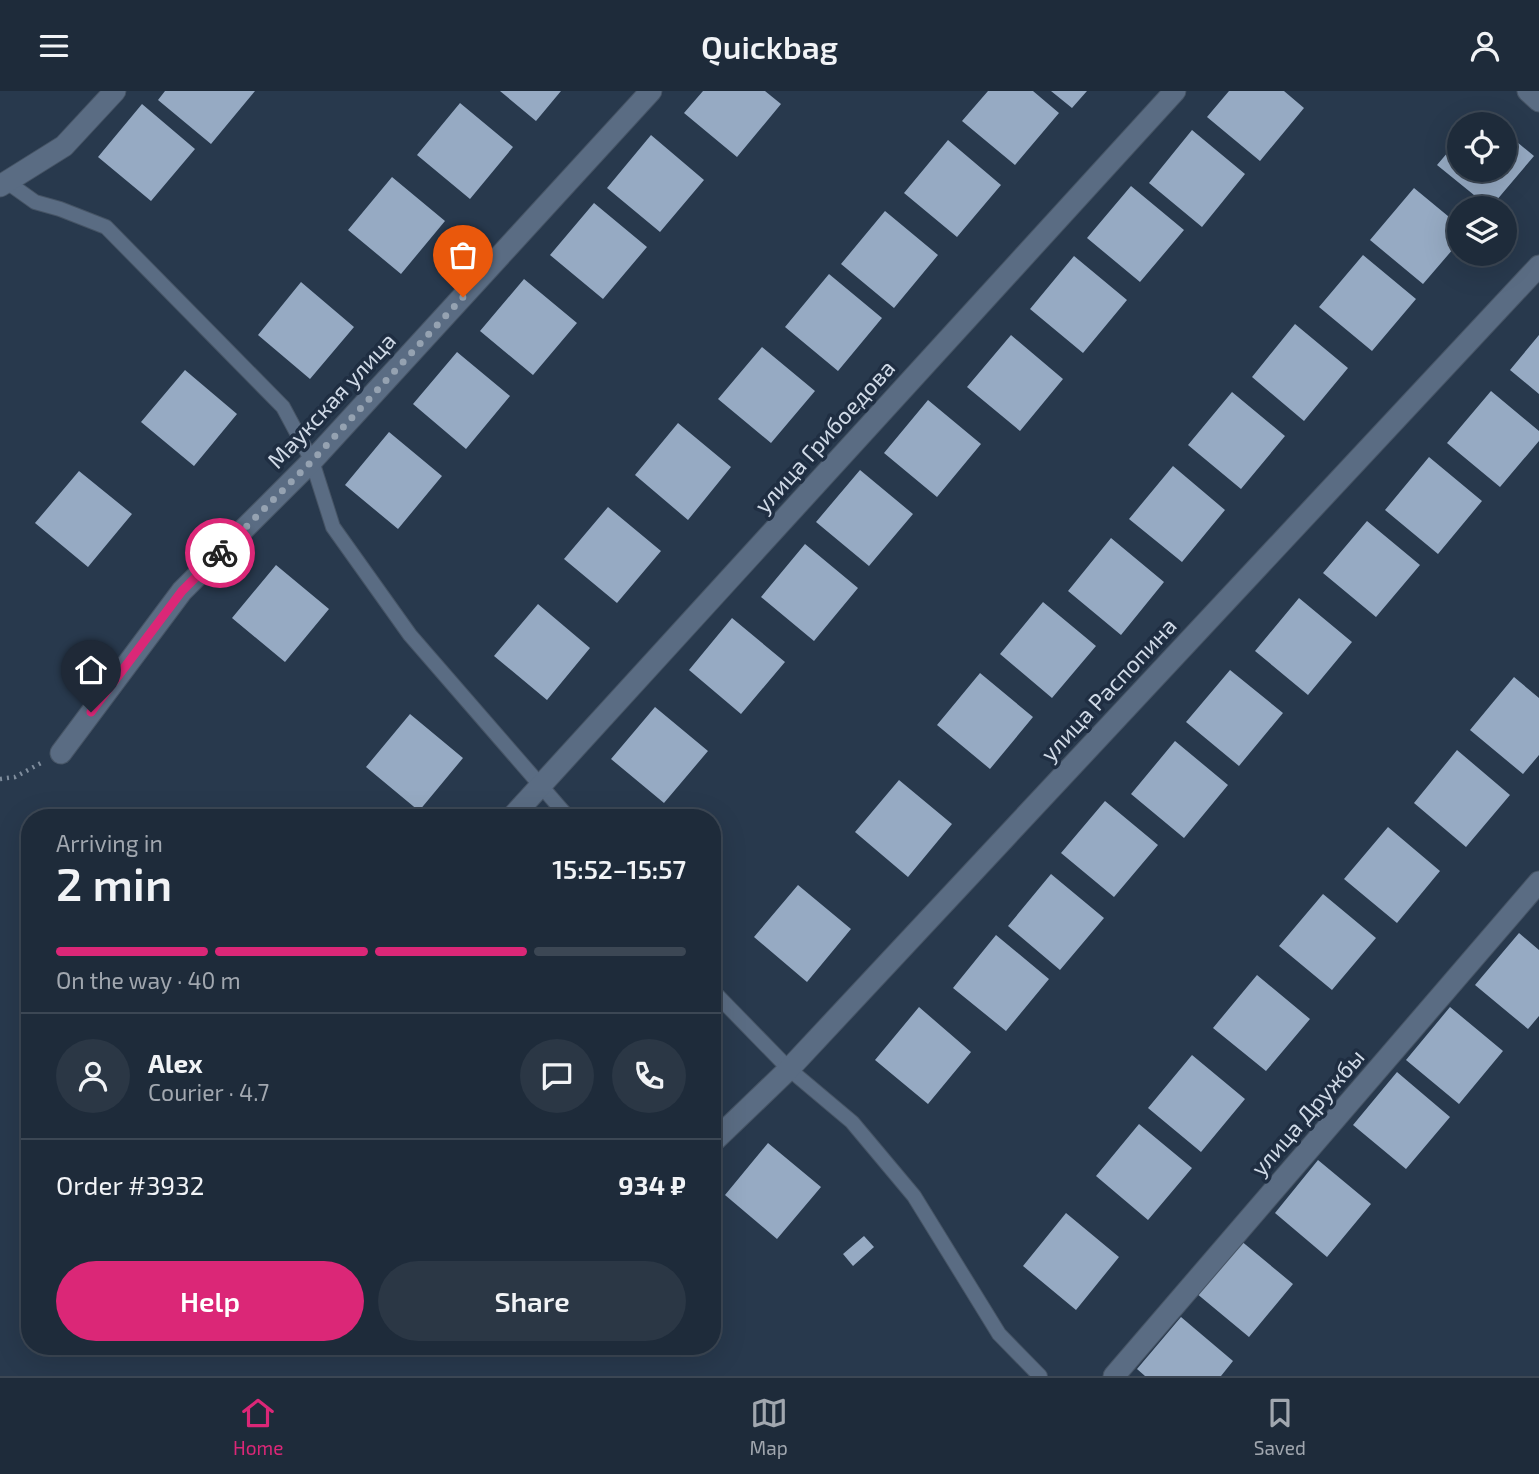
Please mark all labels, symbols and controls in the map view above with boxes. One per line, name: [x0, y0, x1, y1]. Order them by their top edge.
icon: menu: [35, 27, 73, 65]
text: Quickbag: [701, 27, 838, 65]
icon: person: [1466, 27, 1504, 65]
map controls: [1447, 112, 1517, 266]
button: locate: [1447, 112, 1517, 182]
button: layers: [1447, 196, 1517, 266]
pin: [433, 225, 493, 297]
icon: bag: [444, 236, 482, 274]
street label: Маукская улица: [261, 326, 402, 474]
street label: улица Грибоедова: [748, 354, 901, 519]
courier: [185, 518, 255, 588]
icon: bike: [201, 534, 239, 572]
street label: улица Распопина: [1034, 611, 1182, 767]
pin: [61, 640, 121, 712]
icon: home: [72, 651, 110, 689]
text: Arriving in: [56, 829, 163, 857]
text: 15:52–15:57: [552, 853, 686, 884]
text: 2 min: [56, 855, 172, 910]
text: On the way · 40 m: [56, 966, 241, 994]
button: person: [56, 1039, 130, 1113]
button: chat: [520, 1039, 594, 1113]
button: phone: [612, 1039, 686, 1113]
street label: улица Дружбы: [1244, 1043, 1370, 1182]
text: Alex: [148, 1047, 203, 1078]
text: Courier · 4.7: [148, 1078, 269, 1106]
text: Order #3932: [56, 1169, 204, 1200]
text: 934 ₽: [618, 1169, 686, 1200]
button: Help: [56, 1261, 364, 1341]
button: Share: [378, 1261, 686, 1341]
tab: Home: [233, 1394, 283, 1459]
tab: Map: [750, 1394, 788, 1459]
tab: Saved: [1254, 1394, 1306, 1459]

